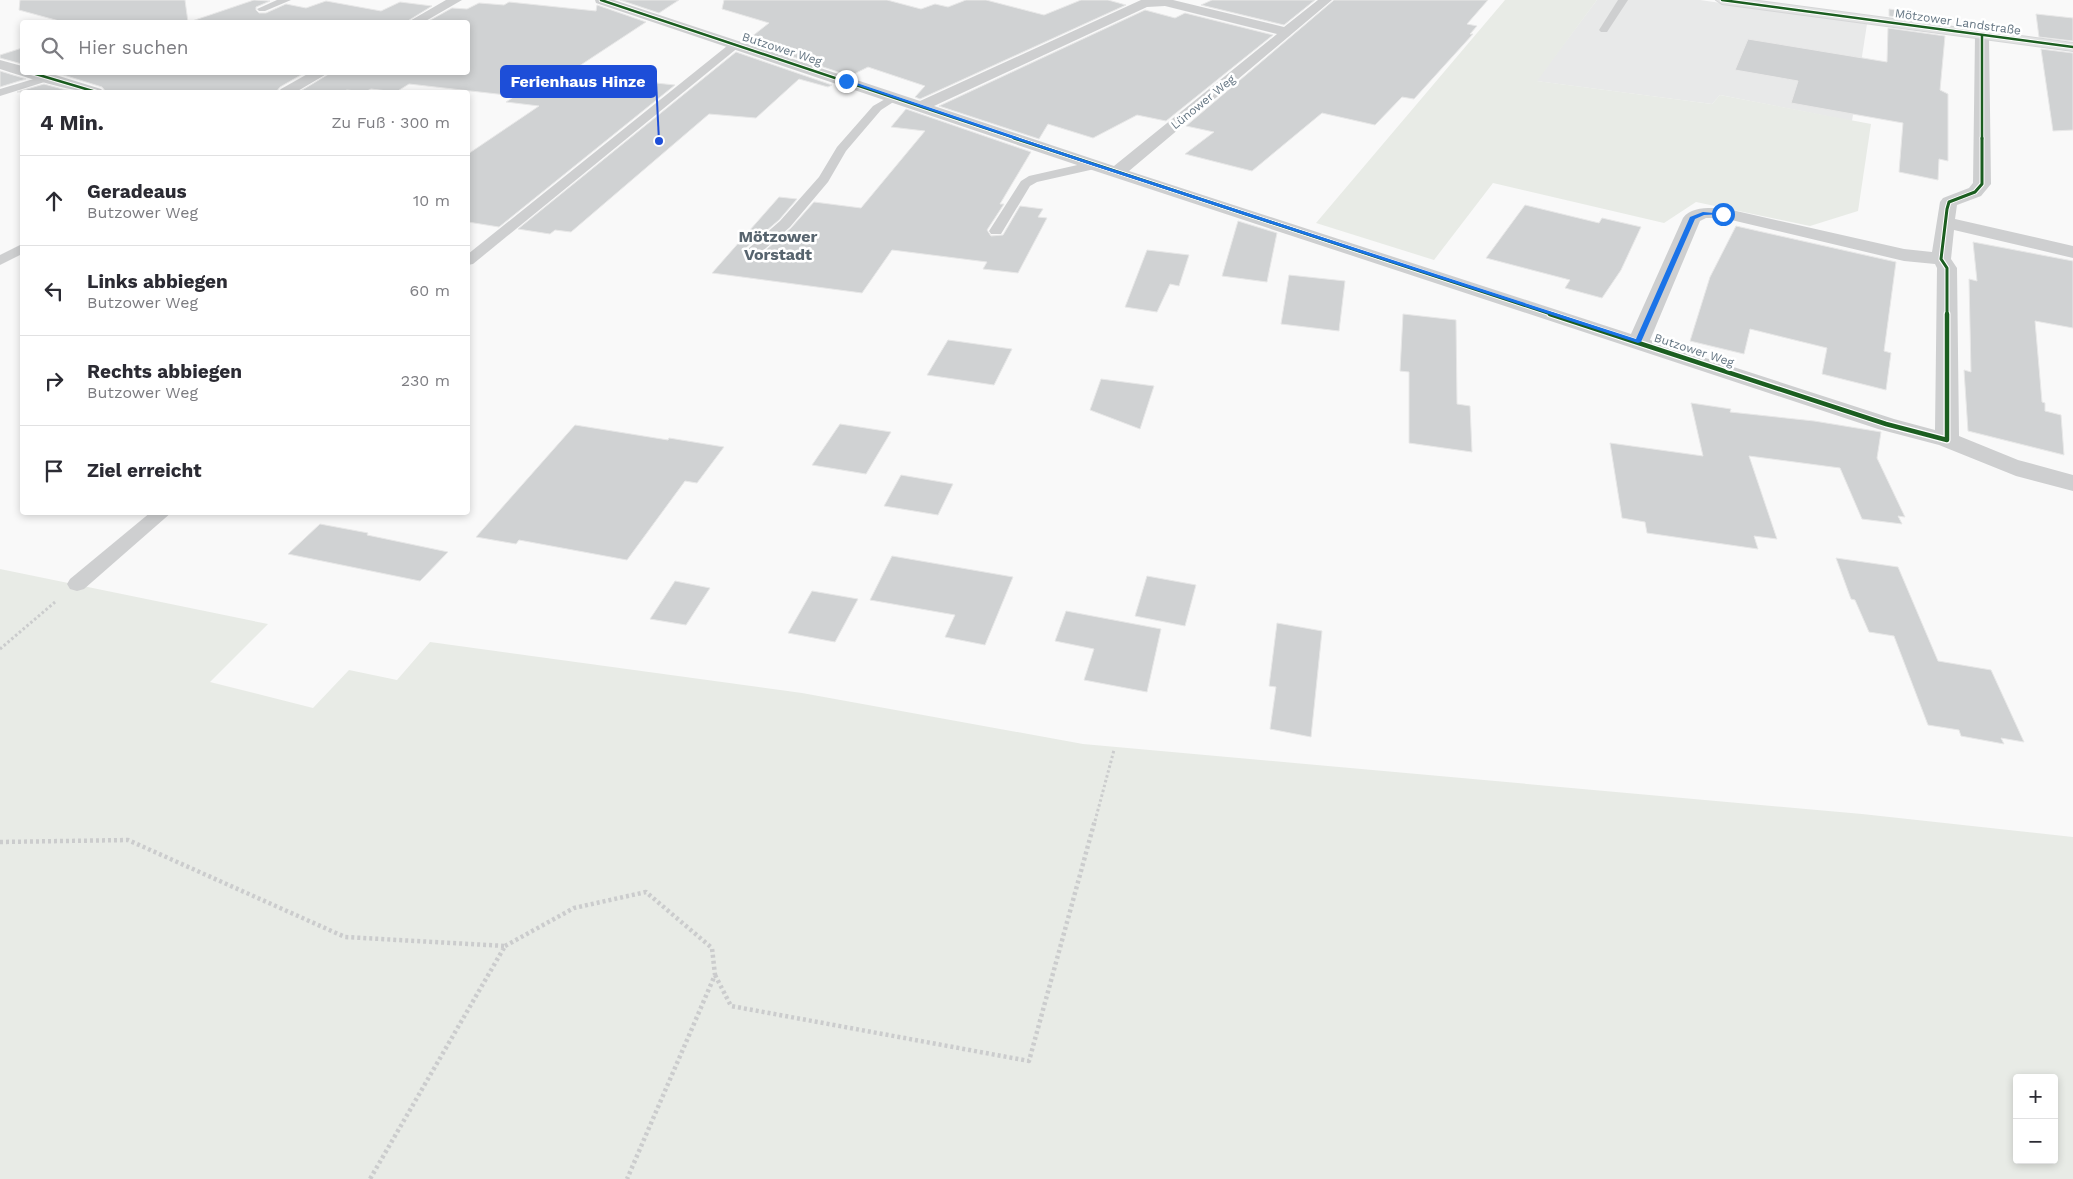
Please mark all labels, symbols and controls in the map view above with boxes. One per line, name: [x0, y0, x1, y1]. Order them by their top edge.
street label: Mötzower Landstraße: [1894, 6, 2022, 38]
search box: [20, 20, 470, 75]
street label: Butzower Weg: [740, 29, 824, 69]
icon: search: [38, 34, 66, 62]
text: Hier suchen: [78, 36, 189, 59]
callout: Ferienhaus Hinze: [501, 66, 656, 97]
route end: [835, 70, 858, 93]
street label: Lünower Weg: [1168, 71, 1238, 132]
text: Ferienhaus Hinze: [510, 72, 646, 91]
text: 4 Min.: [40, 110, 104, 135]
text: Zu Fuß · 300 m: [332, 113, 450, 132]
text: Geradeaus: [87, 180, 187, 203]
icon: ahead: [40, 187, 68, 215]
text: 10 m: [413, 191, 450, 210]
text: Butzower Weg: [87, 203, 198, 222]
route start: [1712, 203, 1735, 226]
district label: Mötzower Vorstadt: [739, 227, 818, 264]
text: Links abbiegen: [87, 270, 228, 293]
icon: left: [40, 277, 68, 305]
text: 60 m: [410, 281, 450, 300]
text: Butzower Weg: [87, 293, 198, 312]
street label: Butzower Weg: [1652, 330, 1736, 370]
text: Rechts abbiegen: [87, 360, 242, 383]
icon: right: [40, 367, 68, 395]
text: 230 m: [401, 371, 450, 390]
text: Butzower Weg: [87, 383, 198, 402]
icon: arrive: [40, 457, 68, 485]
text: Ziel erreicht: [87, 459, 202, 482]
map controls: [2013, 1074, 2058, 1164]
button: +: [2013, 1074, 2058, 1119]
button: −: [2013, 1119, 2058, 1164]

